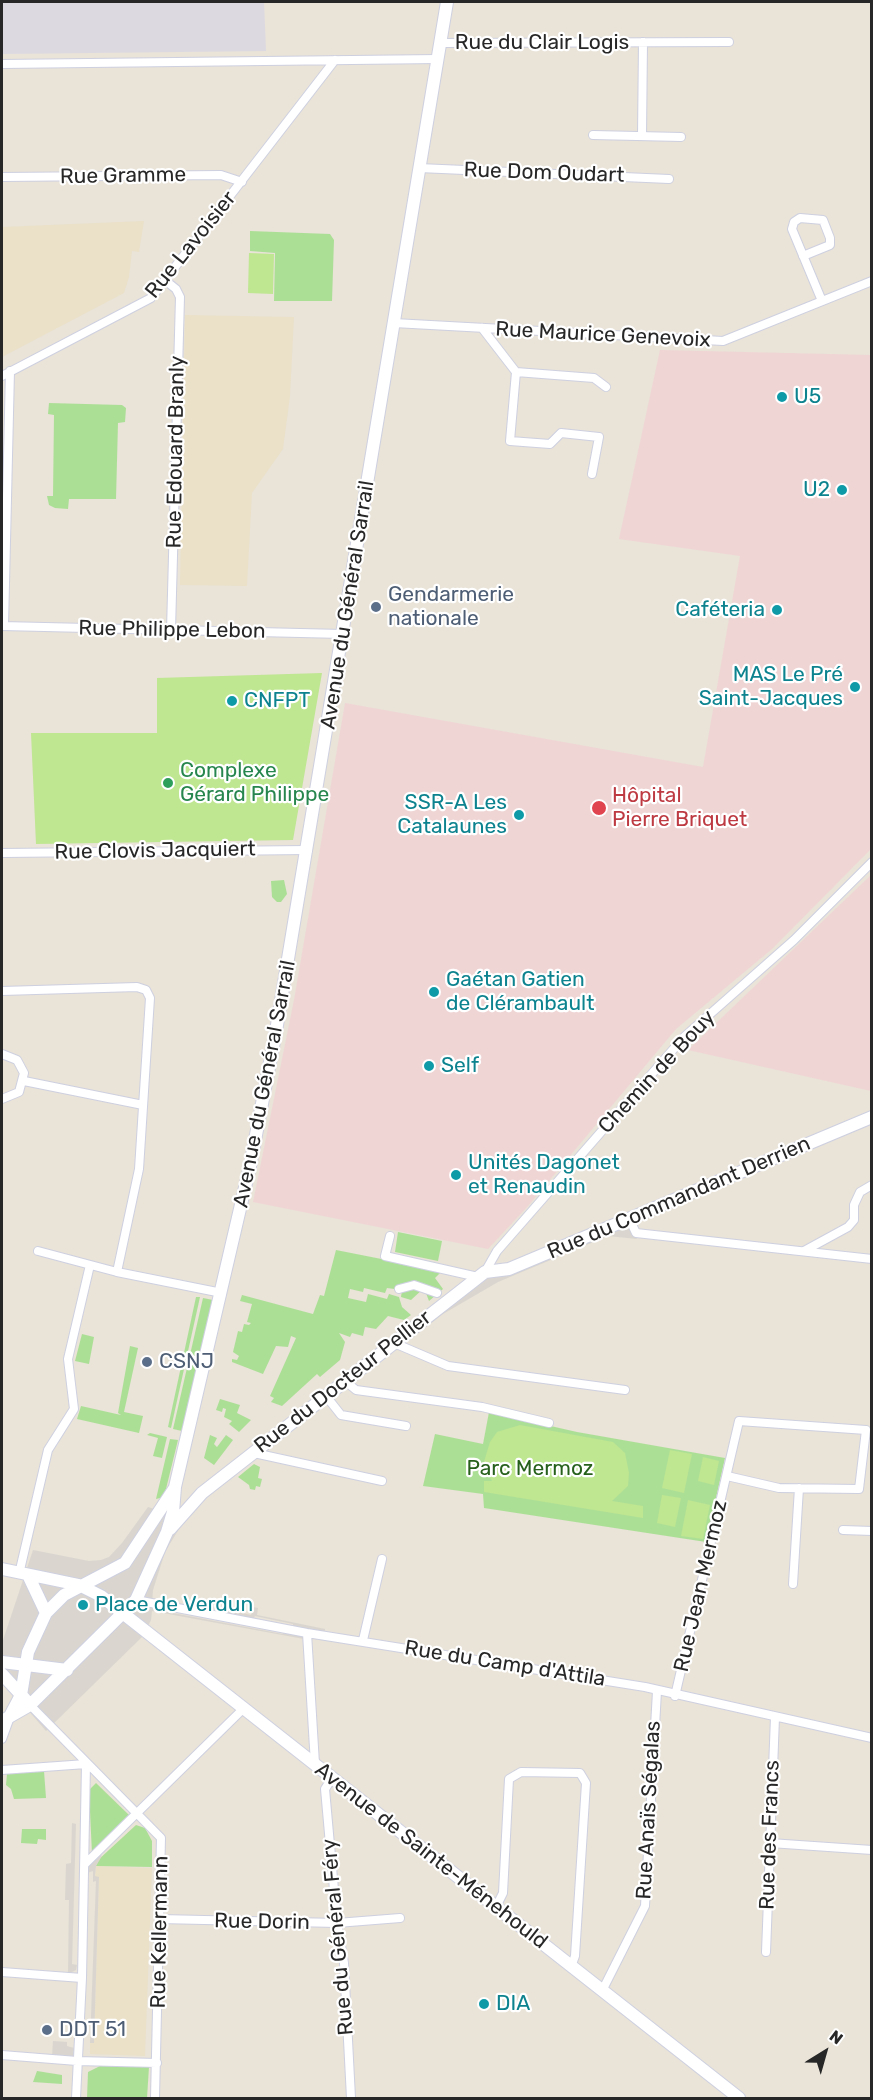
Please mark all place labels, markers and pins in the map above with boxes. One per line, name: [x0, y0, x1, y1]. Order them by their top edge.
place label: U5: [794, 384, 821, 410]
marker: U5: [775, 390, 789, 404]
place label: U2: [803, 477, 830, 503]
marker: U2: [835, 483, 849, 497]
place label: Gendarmerie nationale: [388, 582, 514, 632]
place label: Caféteria: [675, 597, 765, 623]
marker: Gendarmerie nationale: [369, 600, 383, 614]
marker: Caféteria: [770, 603, 784, 617]
place label: MAS Le Pré Saint-Jacques: [699, 662, 843, 712]
marker: MAS Le Pré Saint-Jacques: [848, 680, 862, 694]
place label: CNFPT: [244, 688, 310, 714]
marker: CNFPT: [225, 694, 239, 708]
place label: Complexe Gérard Philippe: [180, 758, 329, 808]
marker: Complexe Gérard Philippe: [161, 776, 175, 790]
place label: Hôpital Pierre Briquet: [612, 783, 747, 833]
place label: SSR-A Les Catalaunes: [397, 790, 507, 840]
marker: Hôpital Pierre Briquet: [590, 799, 608, 817]
marker: SSR-A Les Catalaunes: [512, 808, 526, 822]
place label: Gaétan Gatien de Clérambault: [446, 967, 594, 1017]
marker: Gaétan Gatien de Clérambault: [427, 985, 441, 999]
place label: Self: [441, 1053, 479, 1079]
marker: Self: [422, 1059, 436, 1073]
place label: Unités Dagonet et Renaudin: [468, 1150, 620, 1200]
marker: Unités Dagonet et Renaudin: [449, 1168, 463, 1182]
place label: CSNJ: [159, 1349, 214, 1375]
marker: CSNJ: [140, 1355, 154, 1369]
place label: Place de Verdun: [95, 1592, 253, 1618]
marker: Place de Verdun: [76, 1598, 90, 1612]
place label: DIA: [496, 1991, 530, 2017]
marker: DIA: [477, 1997, 491, 2011]
place label: DDT 51: [59, 2017, 126, 2043]
marker: DDT 51: [40, 2023, 54, 2037]

